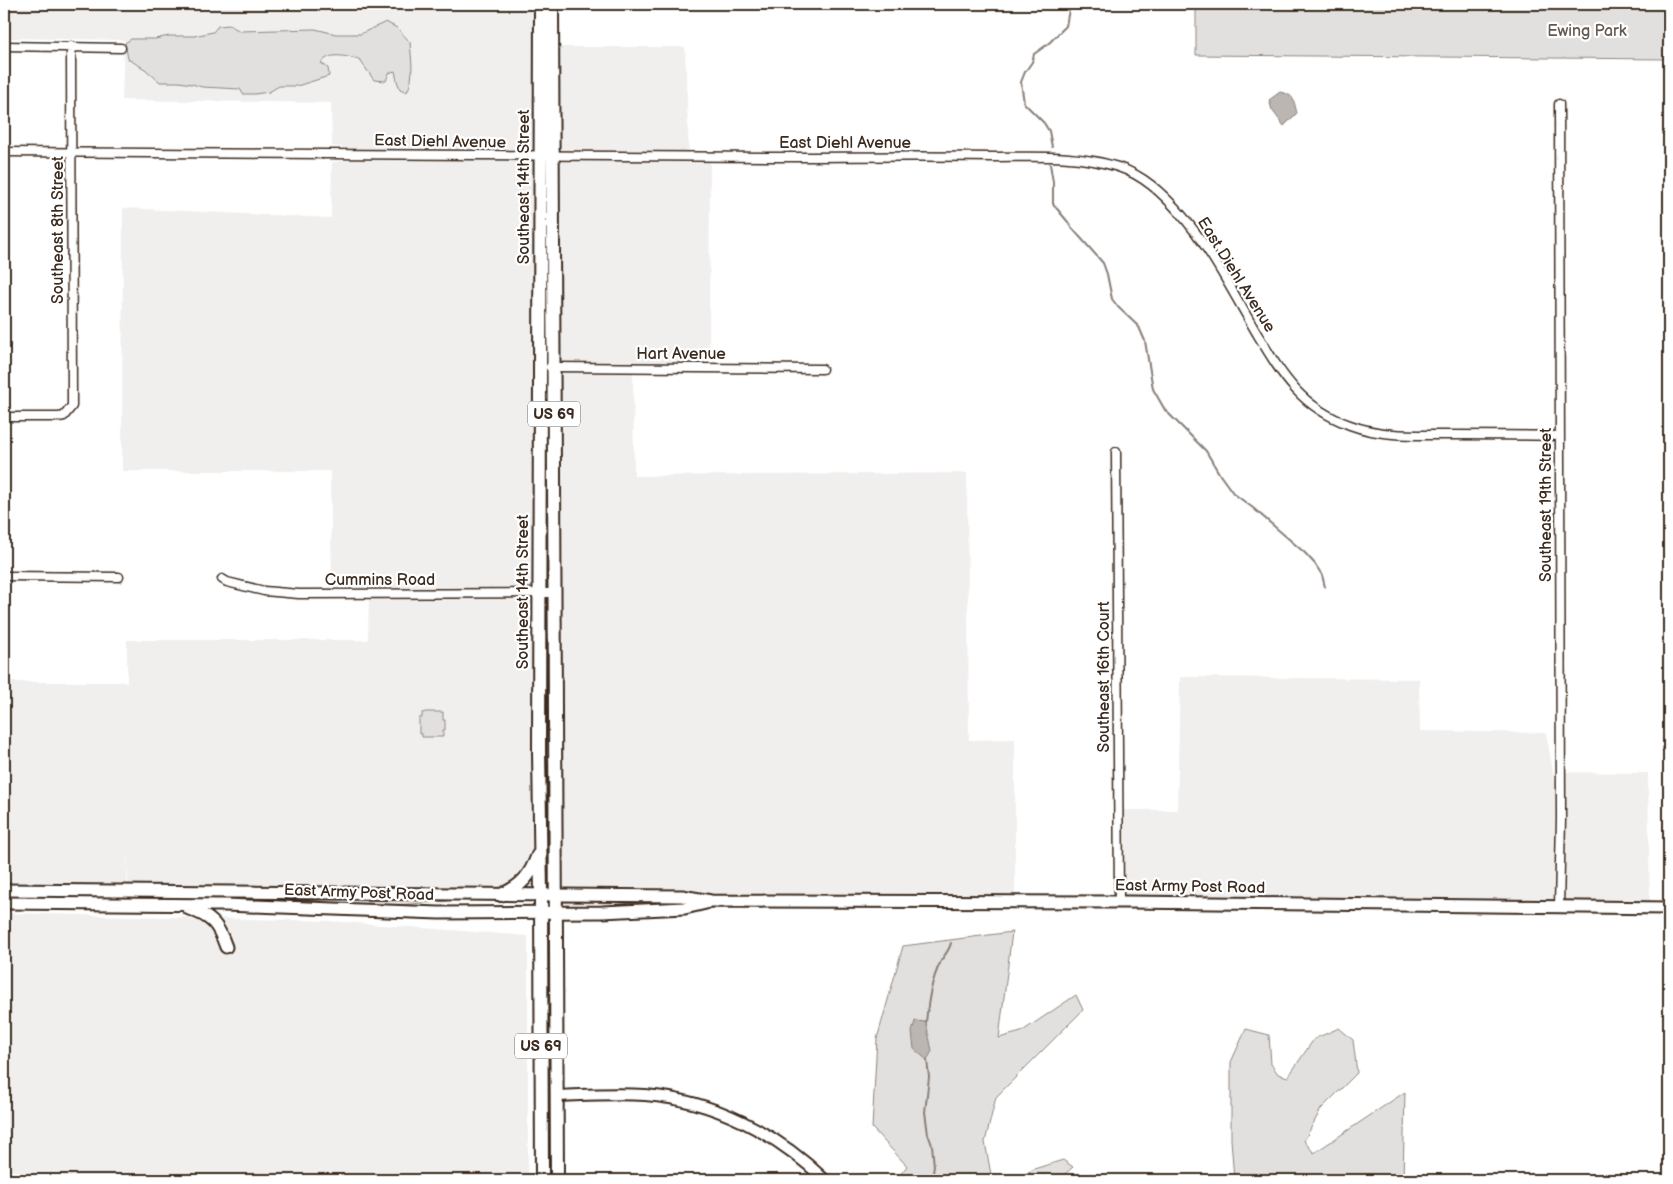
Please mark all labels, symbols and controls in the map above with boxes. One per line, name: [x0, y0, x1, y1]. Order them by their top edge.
park label: Ewing Park: [1547, 22, 1627, 41]
street label: Southeast 14th Street: [515, 110, 534, 264]
street label: East Diehl Avenue: [374, 131, 507, 153]
street label: East Diehl Avenue: [779, 134, 912, 153]
street label: Southeast 8th Street: [49, 156, 68, 304]
street label: East Diehl Avenue: [1193, 214, 1279, 336]
street label: Hart Avenue: [636, 345, 726, 364]
road number: US 69: [528, 402, 580, 426]
street label: Southeast 19th Street: [1537, 428, 1556, 582]
street label: Southeast 14th Street: [514, 515, 533, 669]
street label: Cummins Road: [325, 571, 435, 590]
street label: Southeast 16th Court: [1095, 601, 1114, 753]
street label: East Army Post Road: [1115, 876, 1265, 898]
street label: East Army Post Road: [284, 881, 434, 905]
road number: US 69: [515, 1034, 567, 1058]

